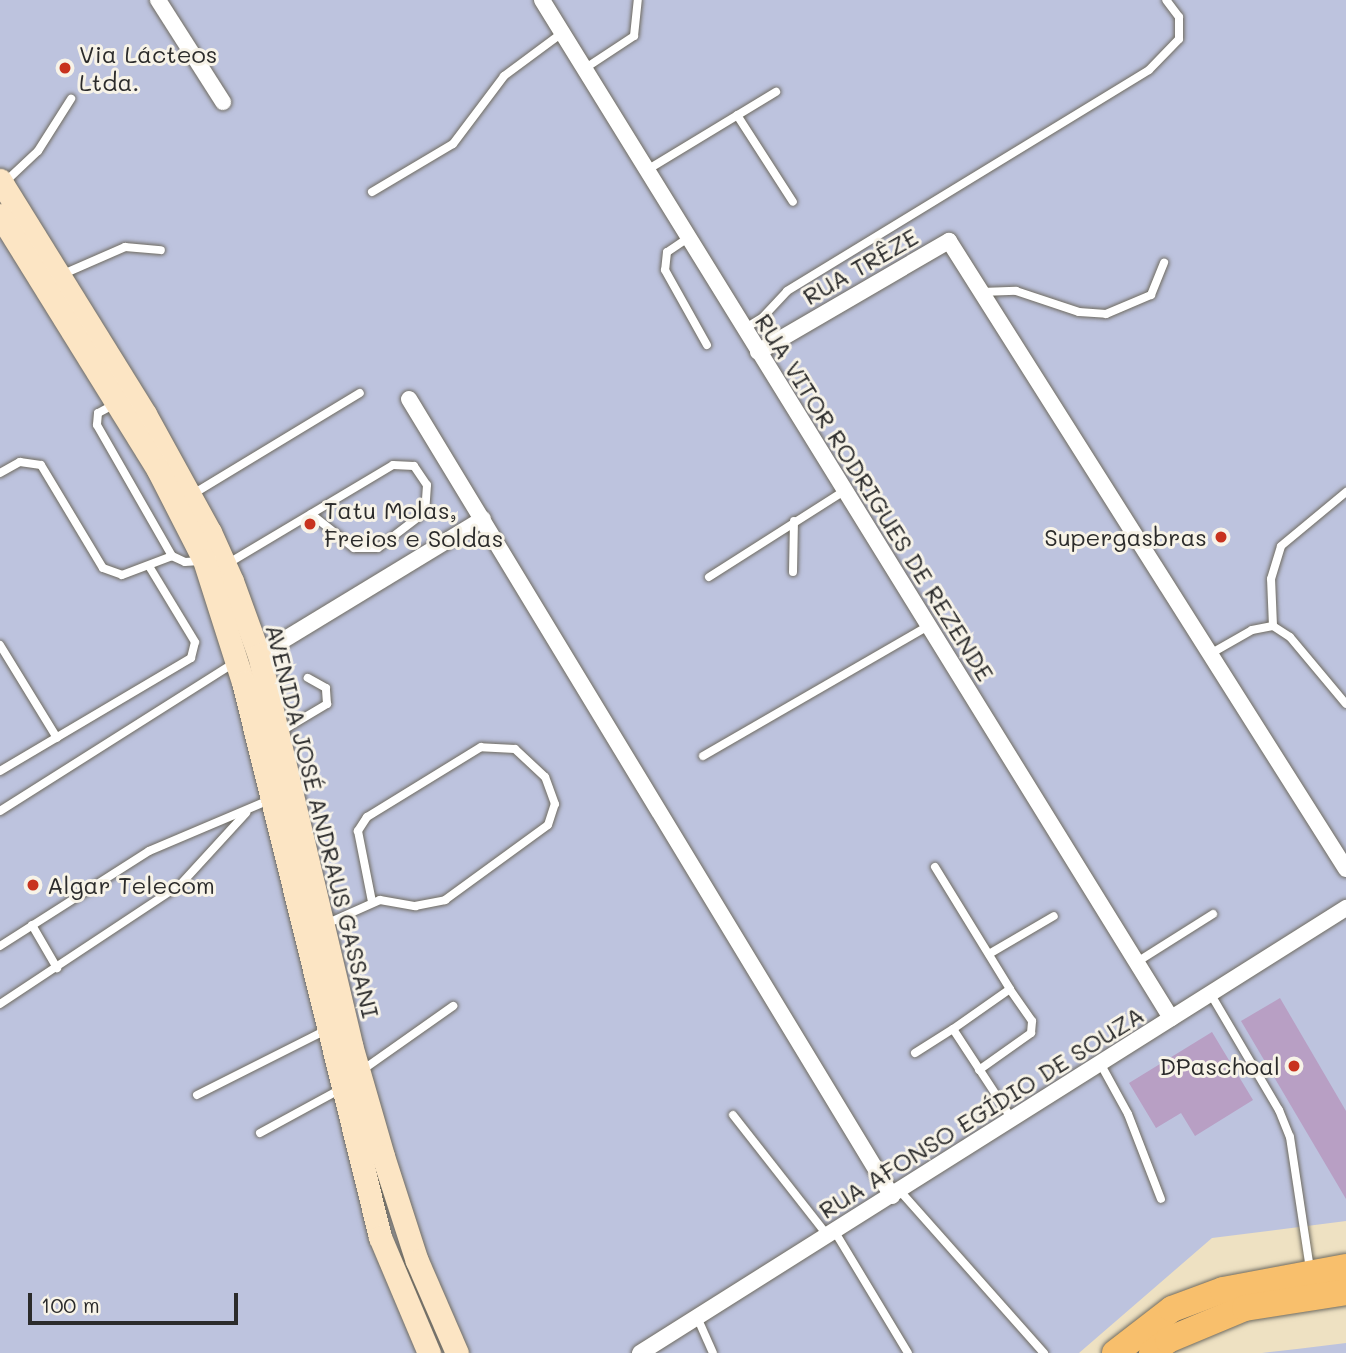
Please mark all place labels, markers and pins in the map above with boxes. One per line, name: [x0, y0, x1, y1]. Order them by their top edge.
place label: Via Lácteos Ltda.: [79, 40, 217, 96]
marker: Via Lácteos Ltda.: [57, 60, 73, 76]
place label: Tatu Molas, Freios e Soldas: [324, 496, 503, 552]
marker: Tatu Molas, Freios e Soldas: [302, 516, 318, 532]
place label: Supergasbras: [1044, 523, 1207, 551]
marker: Supergasbras: [1213, 529, 1229, 545]
place label: Algar Telecom: [47, 871, 215, 899]
marker: Algar Telecom: [25, 877, 41, 893]
place label: DPaschoal: [1159, 1052, 1280, 1080]
marker: DPaschoal: [1286, 1058, 1302, 1074]

